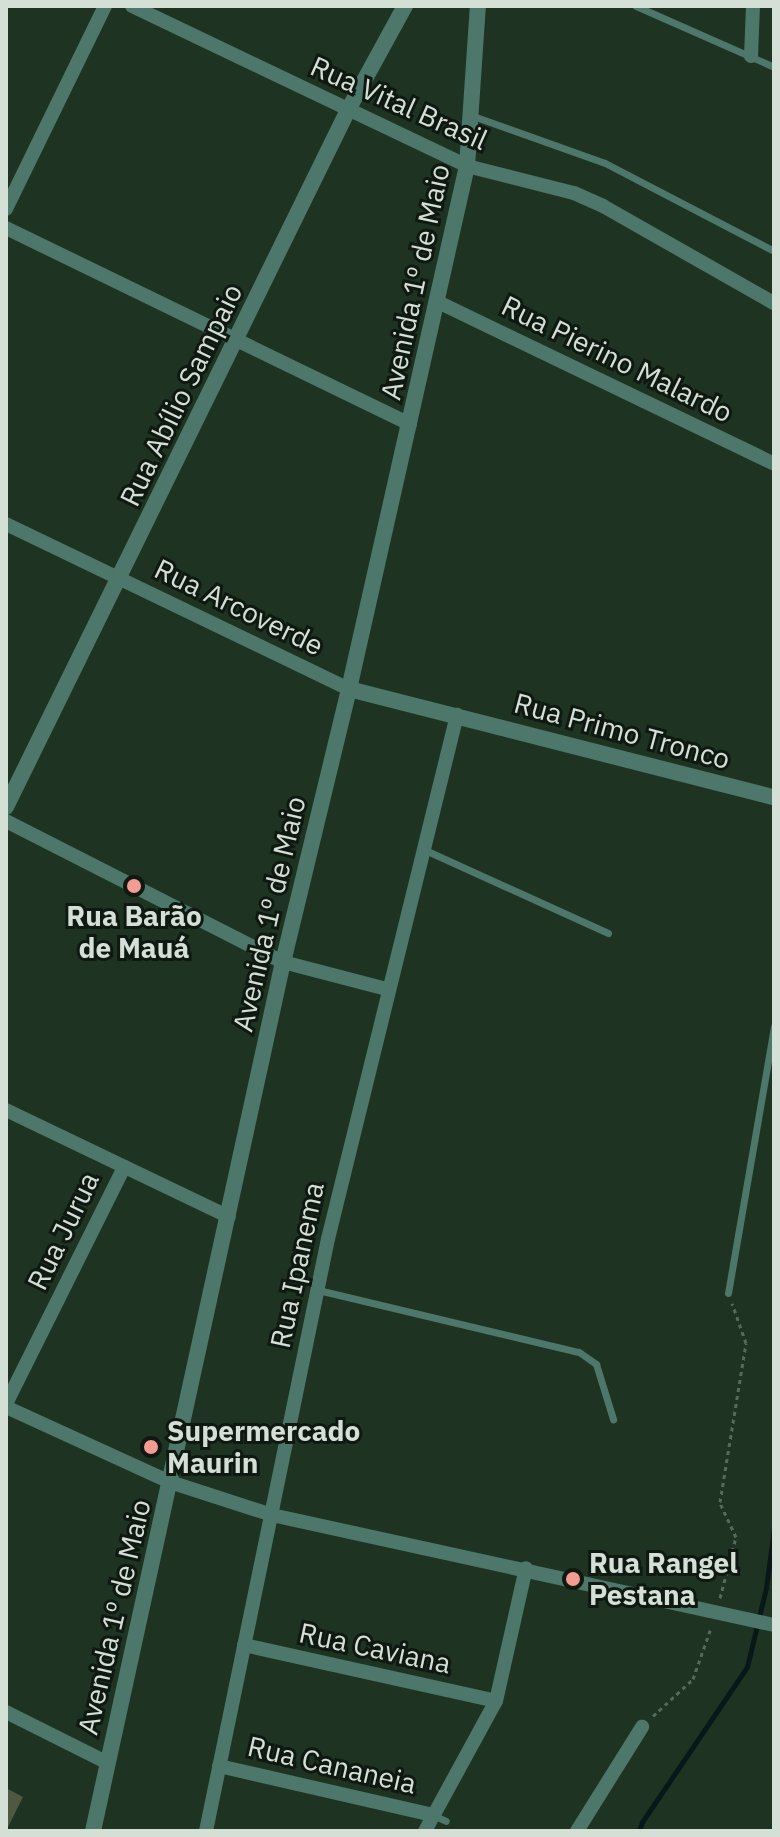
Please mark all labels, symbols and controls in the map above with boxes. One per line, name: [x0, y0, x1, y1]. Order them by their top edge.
street label: Rua Vital Brasil: [305, 49, 493, 157]
street label: Avenida 1º de Maio: [374, 161, 456, 403]
street label: Rua Abílio Sampaio: [113, 278, 249, 512]
street label: Rua Pierino Malardo: [496, 289, 738, 429]
street label: Rua Arcoverde: [149, 552, 329, 662]
street label: Rua Primo Tronco: [510, 686, 734, 776]
street label: Avenida 1º de Maio: [226, 793, 312, 1035]
marker: Rua Barão de Mauá: [125, 877, 143, 895]
place label: Rua Barão de Mauá: [66, 899, 202, 965]
street label: Rua Jurua: [20, 1167, 106, 1295]
street label: Rua Ipanema: [263, 1179, 331, 1351]
place label: Supermercado Maurin: [167, 1414, 360, 1480]
marker: Supermercado Maurin: [142, 1438, 160, 1456]
street label: Avenida 1º de Maio: [71, 1496, 157, 1738]
place label: Rua Rangel Pestana: [589, 1546, 738, 1612]
marker: Rua Rangel Pestana: [564, 1570, 582, 1588]
street label: Rua Caviana: [296, 1616, 454, 1680]
street label: Rua Cananeia: [245, 1729, 419, 1801]

